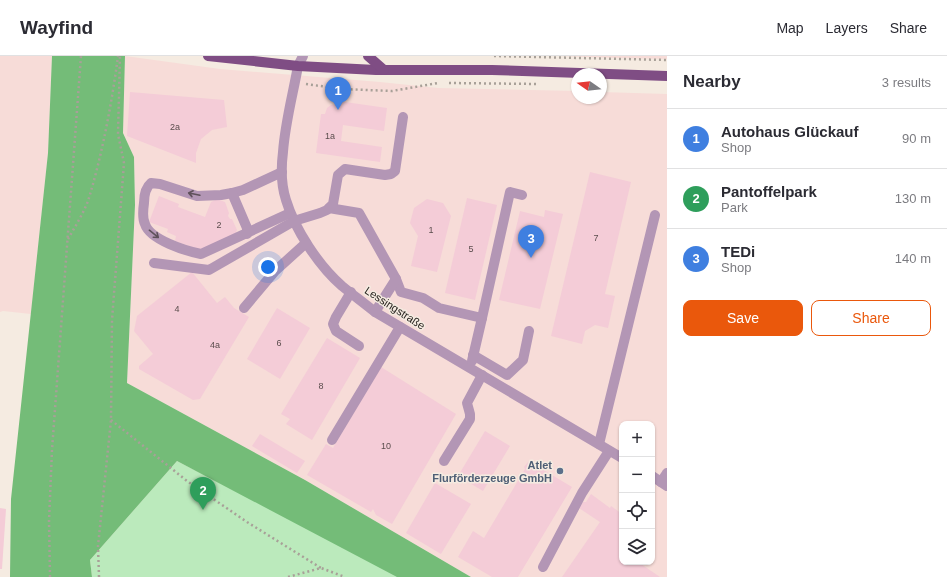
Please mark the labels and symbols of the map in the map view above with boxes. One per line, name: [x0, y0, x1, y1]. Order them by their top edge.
north arrow: [571, 68, 607, 104]
pin: 1: [325, 77, 351, 110]
house number: 2a: [170, 122, 180, 132]
house number: 1a: [325, 131, 335, 141]
one-way arrow: [187, 190, 200, 198]
house number: 2: [216, 220, 222, 230]
house number: 1: [428, 225, 434, 235]
pin: 3: [518, 225, 544, 258]
one-way arrow: [149, 230, 160, 239]
house number: 7: [593, 233, 599, 243]
house number: 5: [468, 244, 474, 254]
your location: [258, 257, 278, 277]
street label: Lessingstraße: [363, 284, 427, 332]
house number: 4: [174, 304, 180, 314]
house number: 6: [276, 338, 282, 348]
house number: 4a: [210, 340, 220, 350]
house number: 8: [318, 381, 324, 391]
house number: 10: [381, 441, 391, 451]
place label: Atlet Flurförderzeuge GmbH: [432, 459, 552, 484]
marker: Atlet Flurförderzeuge GmbH: [555, 466, 565, 476]
pin: 2: [190, 477, 216, 510]

